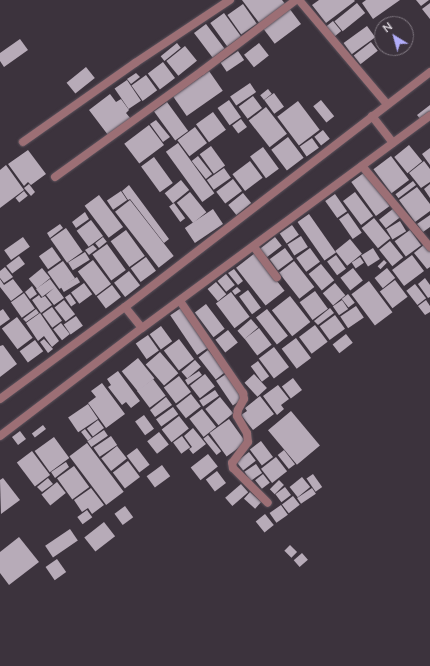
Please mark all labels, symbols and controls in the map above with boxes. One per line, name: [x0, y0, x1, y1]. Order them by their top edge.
north arrow: [374, 16, 414, 56]
text: N: [380, 19, 394, 35]

